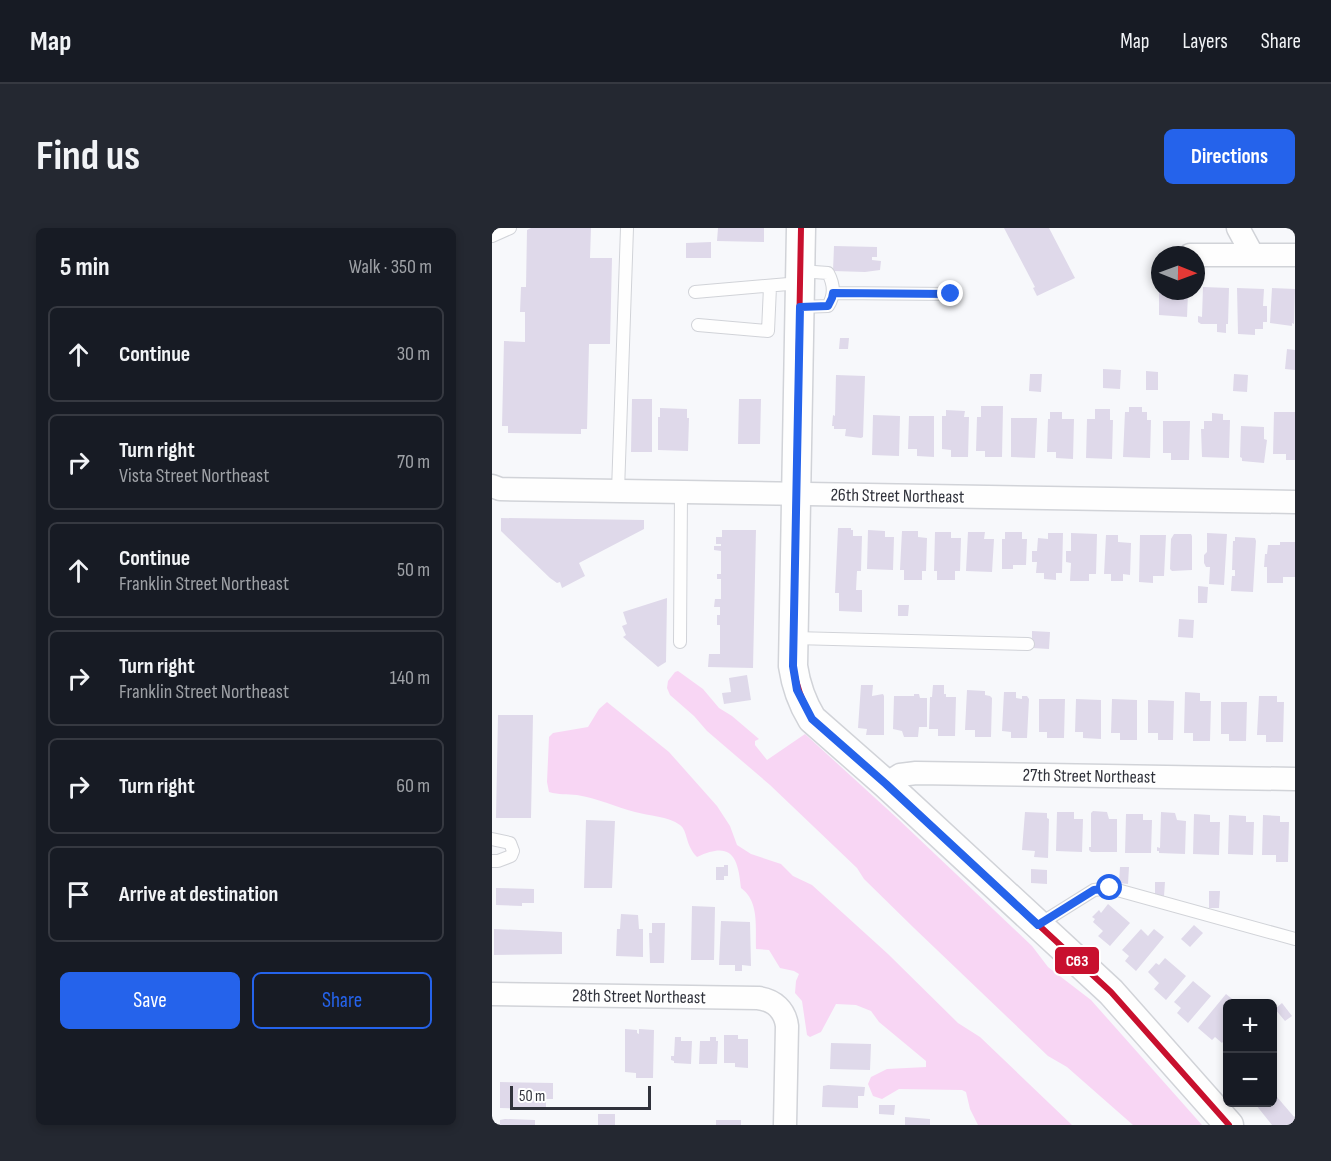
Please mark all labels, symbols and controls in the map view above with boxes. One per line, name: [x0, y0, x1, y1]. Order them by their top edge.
text: Map: [30, 25, 71, 58]
text: Map: [1120, 29, 1149, 54]
text: Layers: [1182, 29, 1228, 54]
text: Share: [1261, 29, 1301, 54]
button: Directions: [1164, 129, 1295, 184]
text: Find us: [36, 131, 140, 182]
north arrow: [1151, 246, 1205, 300]
text: 5 min: [60, 252, 110, 283]
text: Walk · 350 m: [349, 255, 432, 279]
route end: [937, 280, 963, 306]
icon: ahead: [62, 338, 95, 371]
text: Continue: [119, 341, 190, 368]
text: 30 m: [397, 342, 430, 366]
text: Turn right: [119, 437, 195, 464]
icon: right: [62, 446, 95, 479]
text: 70 m: [397, 450, 430, 474]
text: Vista Street Northeast: [119, 464, 269, 488]
street label: 26th Street Northeast: [830, 484, 965, 507]
text: Continue: [119, 545, 190, 572]
icon: ahead: [62, 554, 95, 587]
text: 50 m: [397, 558, 430, 582]
text: Franklin Street Northeast: [119, 572, 289, 596]
text: Turn right: [119, 653, 195, 680]
icon: right: [62, 662, 95, 695]
text: 140 m: [390, 666, 430, 690]
text: Franklin Street Northeast: [119, 680, 289, 704]
street label: 27th Street Northeast: [1022, 764, 1157, 787]
icon: right: [62, 770, 95, 803]
text: Turn right: [119, 773, 195, 800]
text: 60 m: [396, 774, 430, 798]
route start: [1096, 874, 1122, 900]
icon: arrive: [62, 878, 95, 911]
text: Arrive at destination: [119, 881, 278, 908]
line badge: C63: [1054, 946, 1100, 975]
text: C63: [1066, 952, 1088, 971]
button: Save: [60, 972, 240, 1029]
button: Share: [252, 972, 432, 1029]
street label: 28th Street Northeast: [572, 985, 707, 1008]
map controls: [1223, 999, 1277, 1107]
button: +: [1223, 999, 1277, 1053]
button: −: [1223, 1053, 1277, 1107]
scale bar: [510, 1083, 651, 1110]
text: 50 m: [519, 1087, 545, 1106]

